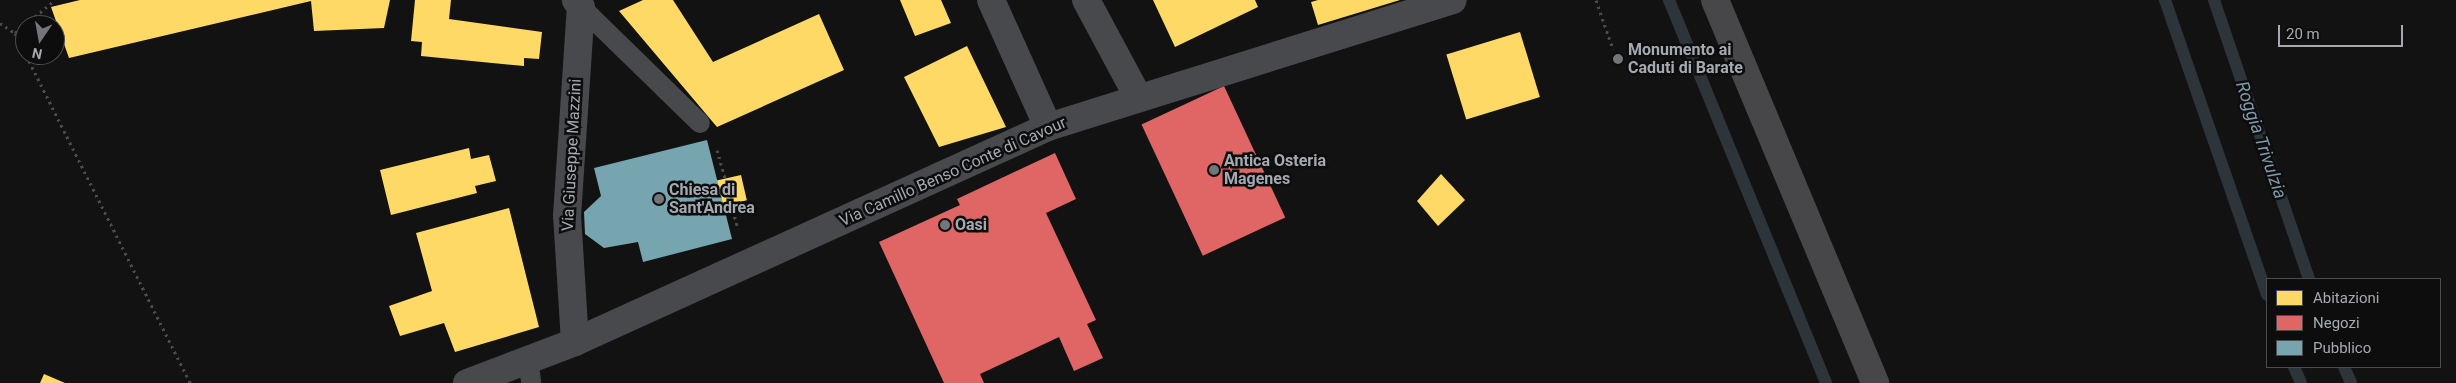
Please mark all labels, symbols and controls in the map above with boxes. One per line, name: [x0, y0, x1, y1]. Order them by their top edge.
north arrow: [15, 15, 65, 65]
scale bar: [2281, 15, 2406, 47]
text: 20 m: [2286, 25, 2320, 43]
place label: Monumento ai Caduti di Barate: [1628, 40, 1743, 78]
text: N: [31, 45, 44, 63]
marker: Monumento ai Caduti di Barate: [1612, 53, 1624, 65]
street label: Via Giuseppe Mazzini: [558, 78, 586, 232]
water label: Roggia Trivulzia: [2231, 78, 2291, 202]
street label: Via Camillo Benso Conte di Cavour: [837, 113, 1069, 231]
place label: Antica Osteria Magenes: [1224, 151, 1326, 189]
marker: Antica Osteria Magenes: [1208, 164, 1220, 176]
place label: Chiesa di Sant'Andrea: [669, 180, 755, 218]
marker: Chiesa di Sant'Andrea: [653, 193, 665, 205]
place label: Oasi: [955, 215, 987, 235]
marker: Oasi: [939, 219, 951, 231]
legend: [2266, 278, 2441, 368]
text: Abitazioni: [2313, 289, 2380, 307]
text: Negozi: [2313, 314, 2360, 332]
text: Pubblico: [2313, 339, 2371, 357]

